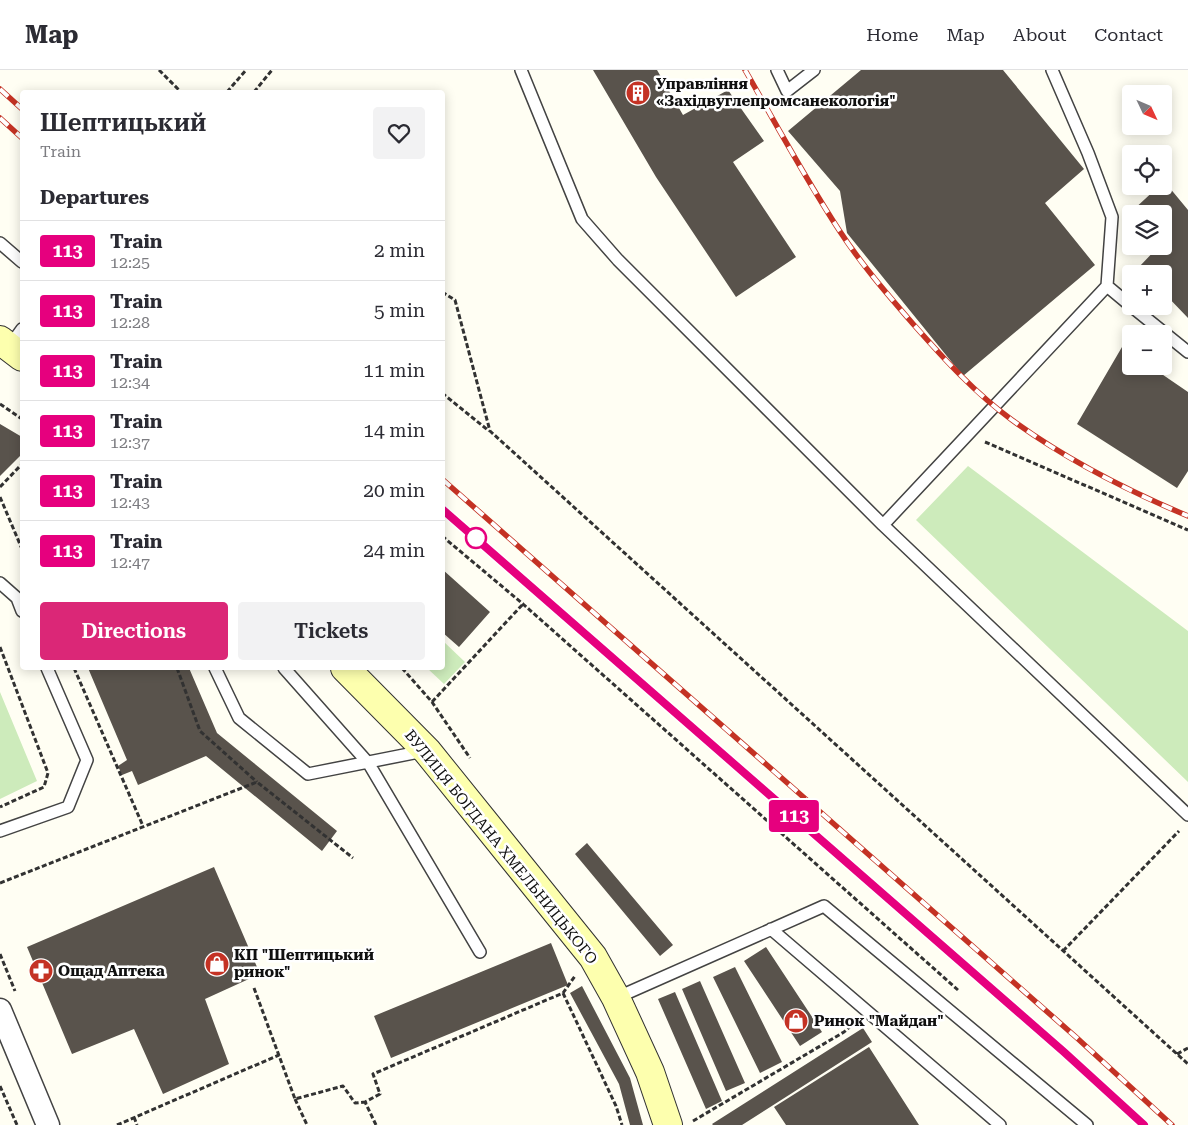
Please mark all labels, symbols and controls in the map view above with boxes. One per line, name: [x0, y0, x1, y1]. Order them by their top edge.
text: Map: [25, 21, 79, 49]
text: Home: [866, 24, 918, 45]
text: Map: [946, 24, 985, 45]
text: About: [1013, 24, 1066, 45]
text: Contact: [1094, 24, 1163, 45]
place label: Управління «Західвуглепромсанекологія": [656, 75, 896, 110]
building icon: Управління «Західвуглепромсанекологія": [625, 80, 651, 106]
north arrow: [1122, 85, 1172, 135]
map controls: [1122, 85, 1172, 375]
button: heart: [373, 107, 425, 159]
text: Шептицький: [40, 109, 206, 137]
text: Train: [40, 142, 81, 161]
button: locate: [1122, 145, 1172, 195]
text: Departures: [40, 186, 149, 209]
button: layers: [1122, 205, 1172, 255]
text: Train: [110, 230, 162, 253]
text: 2 min: [374, 239, 425, 262]
text: 113: [52, 240, 83, 261]
text: 12:25: [110, 253, 150, 272]
button: +: [1122, 265, 1172, 315]
text: Train: [110, 290, 162, 313]
text: 5 min: [374, 299, 425, 322]
text: 113: [52, 300, 83, 321]
text: 12:28: [110, 313, 150, 332]
button: −: [1122, 325, 1172, 375]
text: Train: [110, 350, 162, 373]
text: 11 min: [363, 359, 425, 382]
text: 113: [52, 360, 83, 381]
text: 12:34: [110, 373, 150, 392]
text: Train: [110, 410, 162, 433]
text: 14 min: [363, 419, 425, 442]
text: 113: [52, 420, 83, 441]
text: 12:37: [110, 433, 150, 452]
text: Train: [110, 470, 162, 493]
text: 20 min: [363, 479, 425, 502]
text: 113: [52, 480, 83, 501]
text: 12:43: [110, 493, 150, 512]
unlabelled marker: [465, 527, 487, 549]
text: Train: [110, 530, 162, 553]
text: 24 min: [363, 539, 425, 562]
text: 113: [52, 540, 83, 561]
text: 12:47: [110, 553, 150, 572]
button: Directions: [40, 602, 228, 660]
button: Tickets: [238, 602, 425, 660]
street label: ВУЛИЦЯ БОГДАНА ХМЕЛЬНИЦЬКОГО: [401, 726, 601, 968]
line badge: 113: [765, 800, 823, 832]
text: 113: [779, 805, 809, 826]
place label: КП "Шептицький ринок": [234, 946, 374, 981]
shop icon: КП "Шептицький ринок": [204, 951, 230, 977]
pharmacy icon: Ощад Аптека: [28, 958, 54, 984]
place label: Ощад Аптека: [58, 962, 165, 980]
shop icon: Ринок "Майдан": [783, 1008, 809, 1034]
place label: Ринок "Майдан": [814, 1012, 944, 1030]

